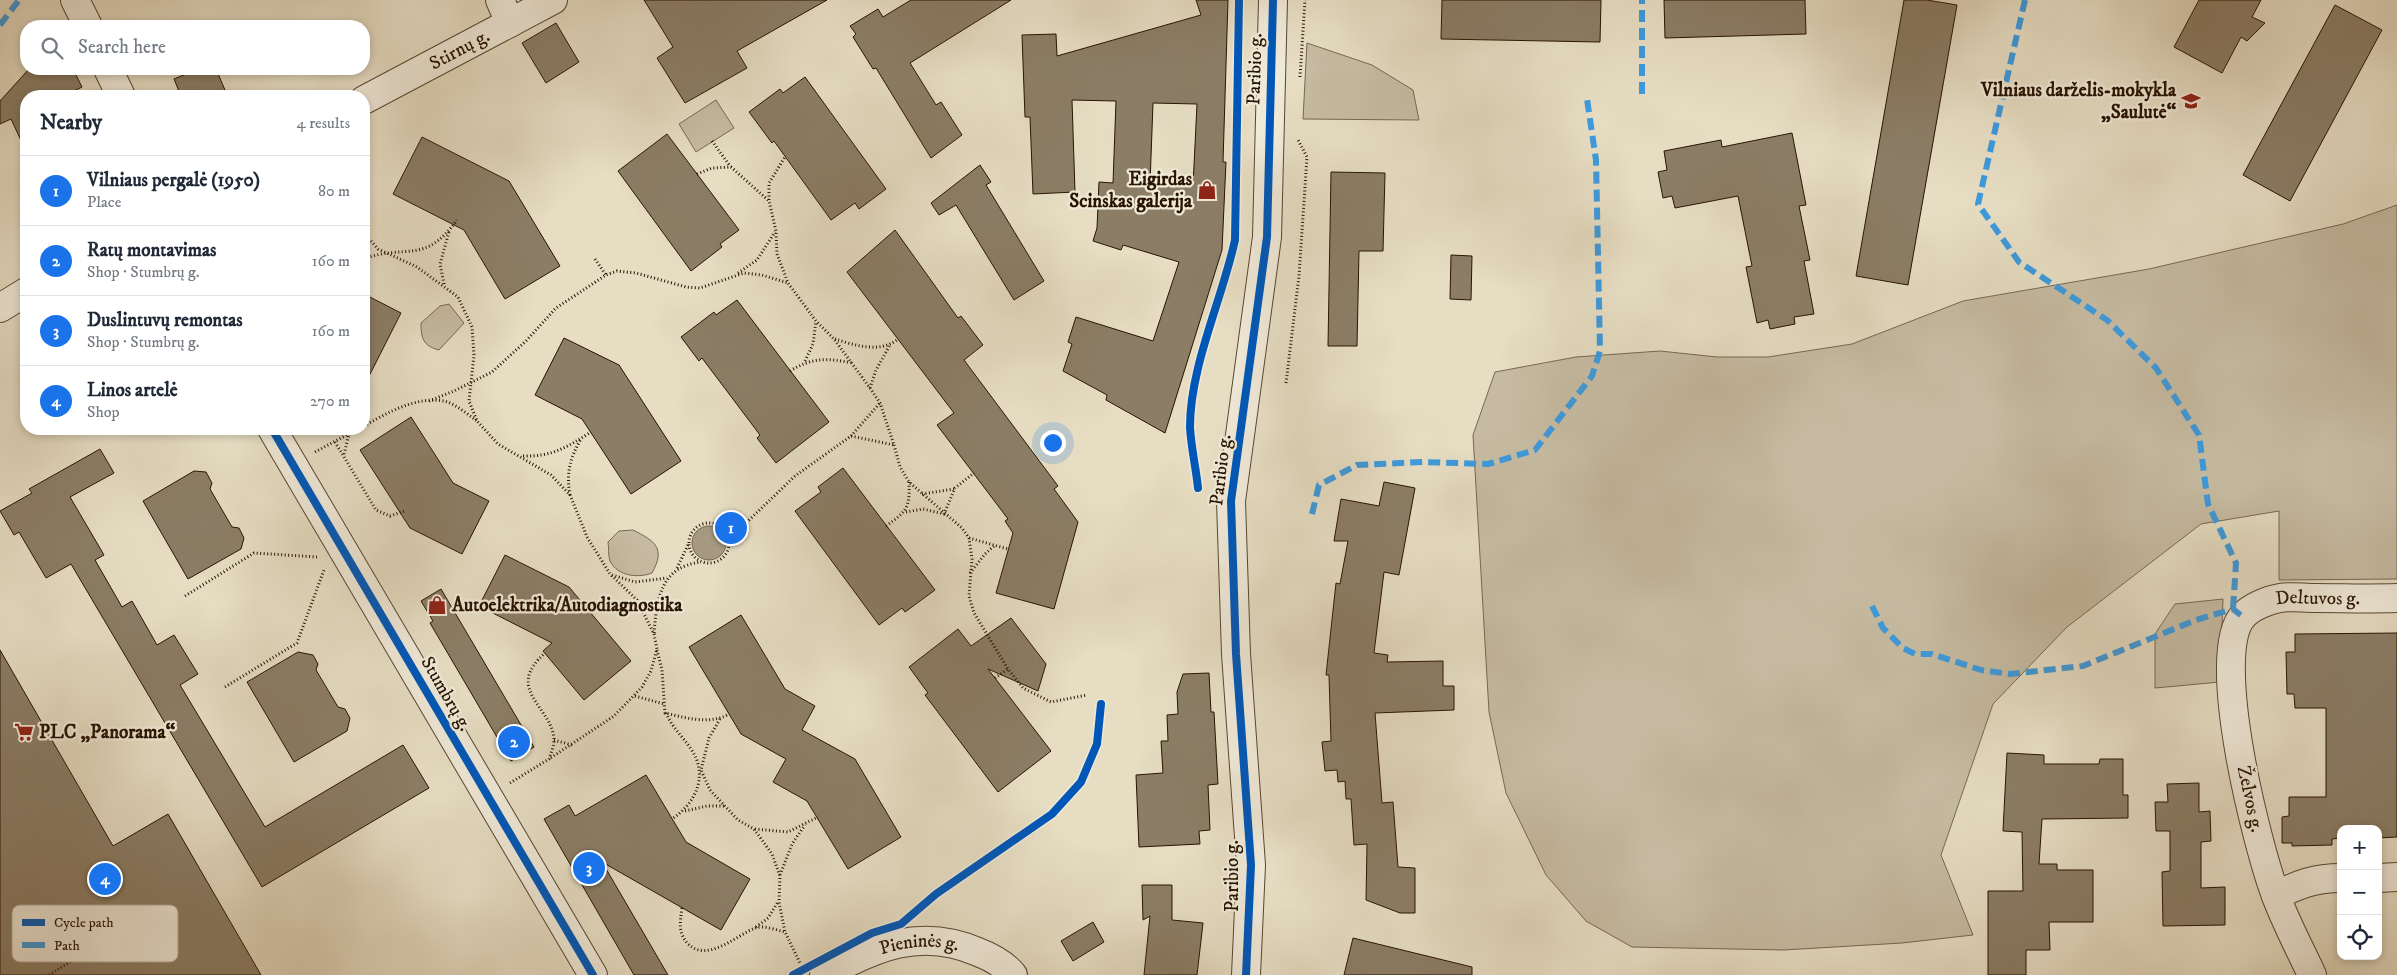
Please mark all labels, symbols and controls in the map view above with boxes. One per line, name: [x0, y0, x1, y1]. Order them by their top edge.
search box: [20, 20, 370, 75]
street label: Stirnų g.: [425, 24, 494, 75]
street label: Paribio g.: [1242, 33, 1268, 105]
icon: search: [38, 34, 66, 62]
text: Search here: [78, 36, 166, 59]
place label: Vilniaus darželis-mokykla „Saulutė“: [1980, 79, 2177, 124]
school or university icon: Vilniaus darželis-mokykla „Saulutė“: [2180, 90, 2202, 112]
text: Nearby: [40, 110, 102, 136]
text: 4 results: [297, 113, 350, 133]
place label: Eigirdas Scinskas galerija: [1069, 168, 1193, 214]
text: Vilniaus pergalė (1950): [87, 169, 260, 192]
shop icon: Eigirdas Scinskas galerija: [1196, 179, 1218, 201]
text: 1: [53, 181, 59, 201]
text: 80 m: [318, 181, 350, 201]
text: Place: [87, 192, 121, 212]
text: Ratų montavimas: [87, 239, 216, 262]
text: 2: [52, 251, 60, 271]
text: 160 m: [312, 251, 350, 271]
text: Shop · Stumbrų g.: [87, 262, 200, 282]
text: Duslintuvų remontas: [87, 309, 243, 332]
text: 3: [53, 321, 59, 341]
text: 160 m: [312, 321, 350, 341]
text: Shop · Stumbrų g.: [87, 332, 200, 352]
text: Linos artelė: [87, 379, 178, 402]
text: 4: [51, 391, 61, 411]
text: 270 m: [310, 391, 350, 411]
text: Shop: [87, 402, 120, 422]
your location: [1040, 430, 1066, 456]
street label: Paribio g.: [1205, 433, 1237, 507]
pin: 1: [715, 509, 747, 547]
street label: Deltuvos g.: [2274, 585, 2360, 610]
shop icon: Autoelektrika/Autodiagnostika: [426, 594, 448, 616]
place label: Autoelektrika/Autodiagnostika: [451, 594, 683, 617]
street label: Stumbrų g.: [415, 653, 477, 735]
supermarket icon: PLC „Panorama“: [13, 721, 35, 743]
place label: PLC „Panorama“: [39, 721, 176, 744]
pin: 2: [498, 723, 530, 761]
street label: Želvos g.: [2232, 763, 2270, 834]
map controls: [2337, 825, 2382, 960]
button: +: [2337, 825, 2382, 870]
street label: Paribio g.: [1221, 840, 1244, 912]
pin: 3: [573, 849, 605, 887]
pin: 4: [89, 860, 121, 898]
button: −: [2337, 870, 2382, 915]
legend: [12, 905, 178, 962]
text: Cycle path: [54, 914, 114, 932]
button: locate: [2337, 915, 2382, 960]
street label: Pieninės g.: [876, 929, 962, 960]
text: Path: [54, 937, 81, 955]

